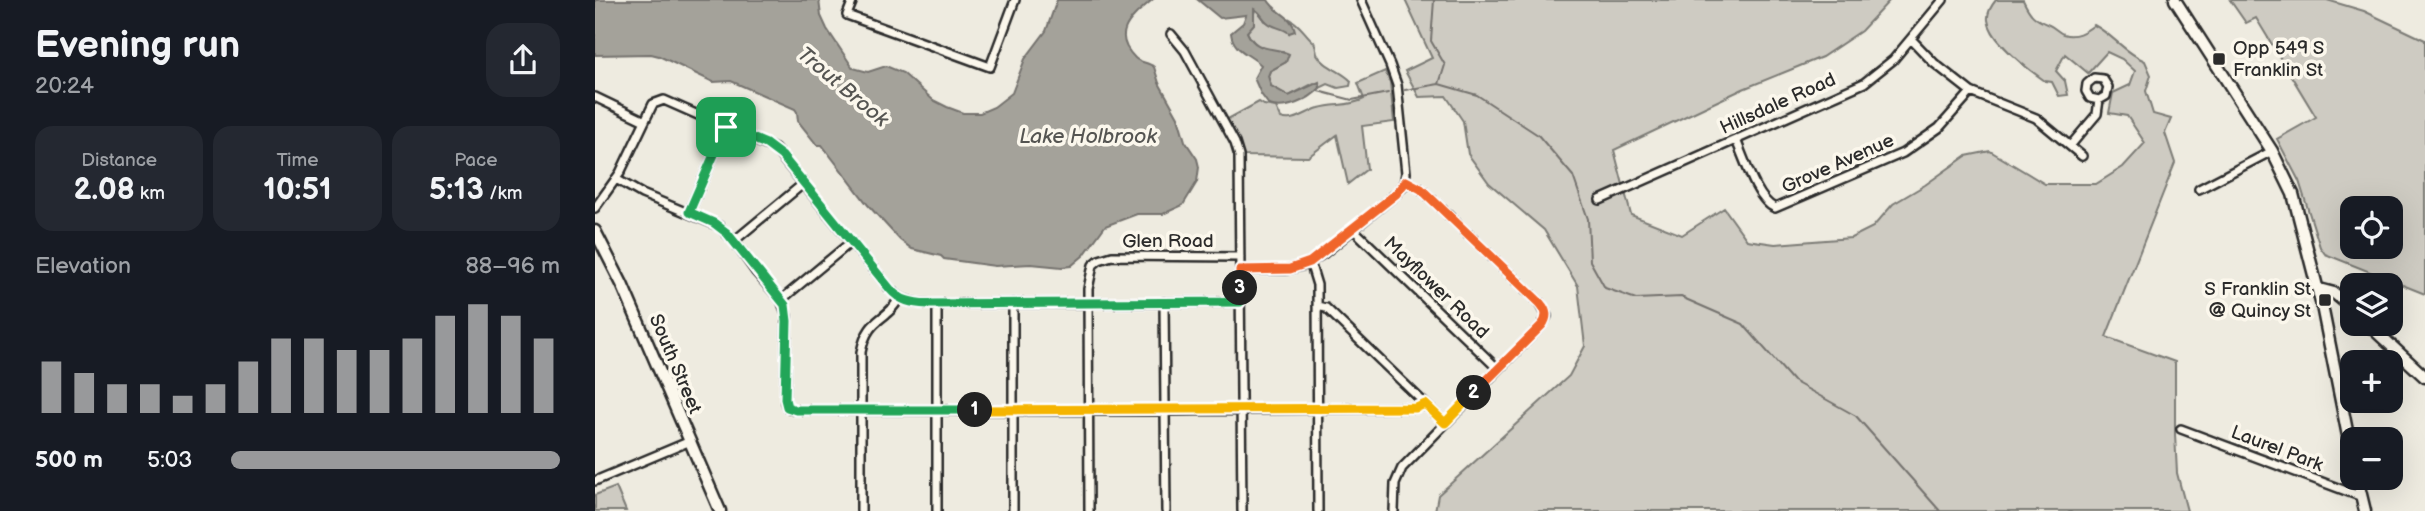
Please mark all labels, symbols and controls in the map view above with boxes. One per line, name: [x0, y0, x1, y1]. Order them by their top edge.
text: Evening run: [35, 23, 240, 68]
button: share: [486, 23, 560, 97]
place label: Opp 549 S Franklin St: [2233, 37, 2324, 82]
water label: Trout Brook: [792, 42, 894, 133]
marker: Opp 549 S Franklin St: [2211, 51, 2227, 67]
street label: Hillsdale Road: [1717, 68, 1839, 140]
text: 20:24: [35, 72, 94, 100]
pin: [696, 97, 756, 157]
icon: arrive: [707, 108, 745, 146]
water label: Lake Holbrook: [1019, 124, 1157, 149]
street label: Grove Avenue: [1778, 129, 1898, 199]
text: Distance: [81, 149, 157, 172]
text: Time: [276, 149, 319, 172]
text: Pace: [454, 149, 497, 172]
text: 2.08: [73, 172, 135, 208]
text: 10:51: [263, 172, 332, 208]
text: 5:13: [429, 172, 484, 208]
text: km: [135, 182, 165, 205]
text: /km: [484, 182, 523, 205]
map controls: [2340, 196, 2403, 490]
button: locate: [2340, 196, 2403, 259]
street label: Glen Road: [1122, 230, 1214, 253]
street label: Mayflower Road: [1379, 232, 1493, 344]
text: Elevation: [35, 252, 131, 280]
text: 88–96 m: [465, 252, 560, 280]
pin: 3: [1223, 270, 1257, 306]
button: layers: [2340, 273, 2403, 336]
text: 3: [1234, 276, 1245, 299]
place label: S Franklin St @ Quincy St: [2204, 278, 2311, 323]
marker: S Franklin St @ Quincy St: [2317, 292, 2333, 308]
street label: South Street: [644, 311, 706, 417]
button: +: [2340, 350, 2403, 413]
pin: 2: [1457, 376, 1491, 410]
text: 2: [1468, 381, 1479, 404]
pin: 1: [957, 392, 993, 428]
text: 1: [971, 398, 979, 421]
street label: Laurel Park: [2228, 421, 2327, 477]
button: −: [2340, 427, 2403, 490]
text: 500 m: [35, 446, 103, 474]
text: 5:03: [147, 446, 193, 474]

